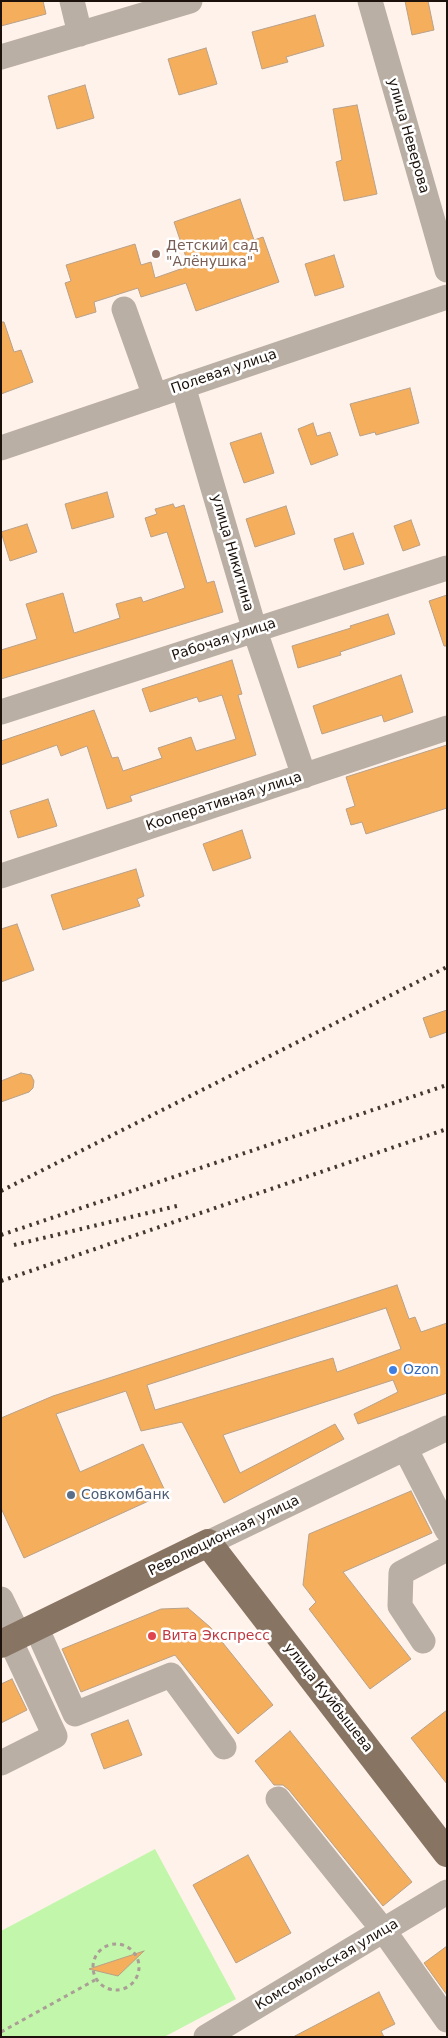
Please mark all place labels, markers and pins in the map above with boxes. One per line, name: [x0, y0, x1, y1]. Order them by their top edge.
place label: Детский сад "Алёнушка": [166, 238, 258, 270]
marker: Детский сад "Алёнушка": [150, 248, 162, 260]
place label: Ozon: [403, 1362, 439, 1378]
marker: Ozon: [387, 1364, 399, 1376]
place label: Совкомбанк: [81, 1487, 170, 1503]
marker: Совкомбанк: [65, 1489, 77, 1501]
place label: Вита Экспресс: [162, 1628, 270, 1644]
marker: Вита Экспресс: [146, 1630, 158, 1642]

